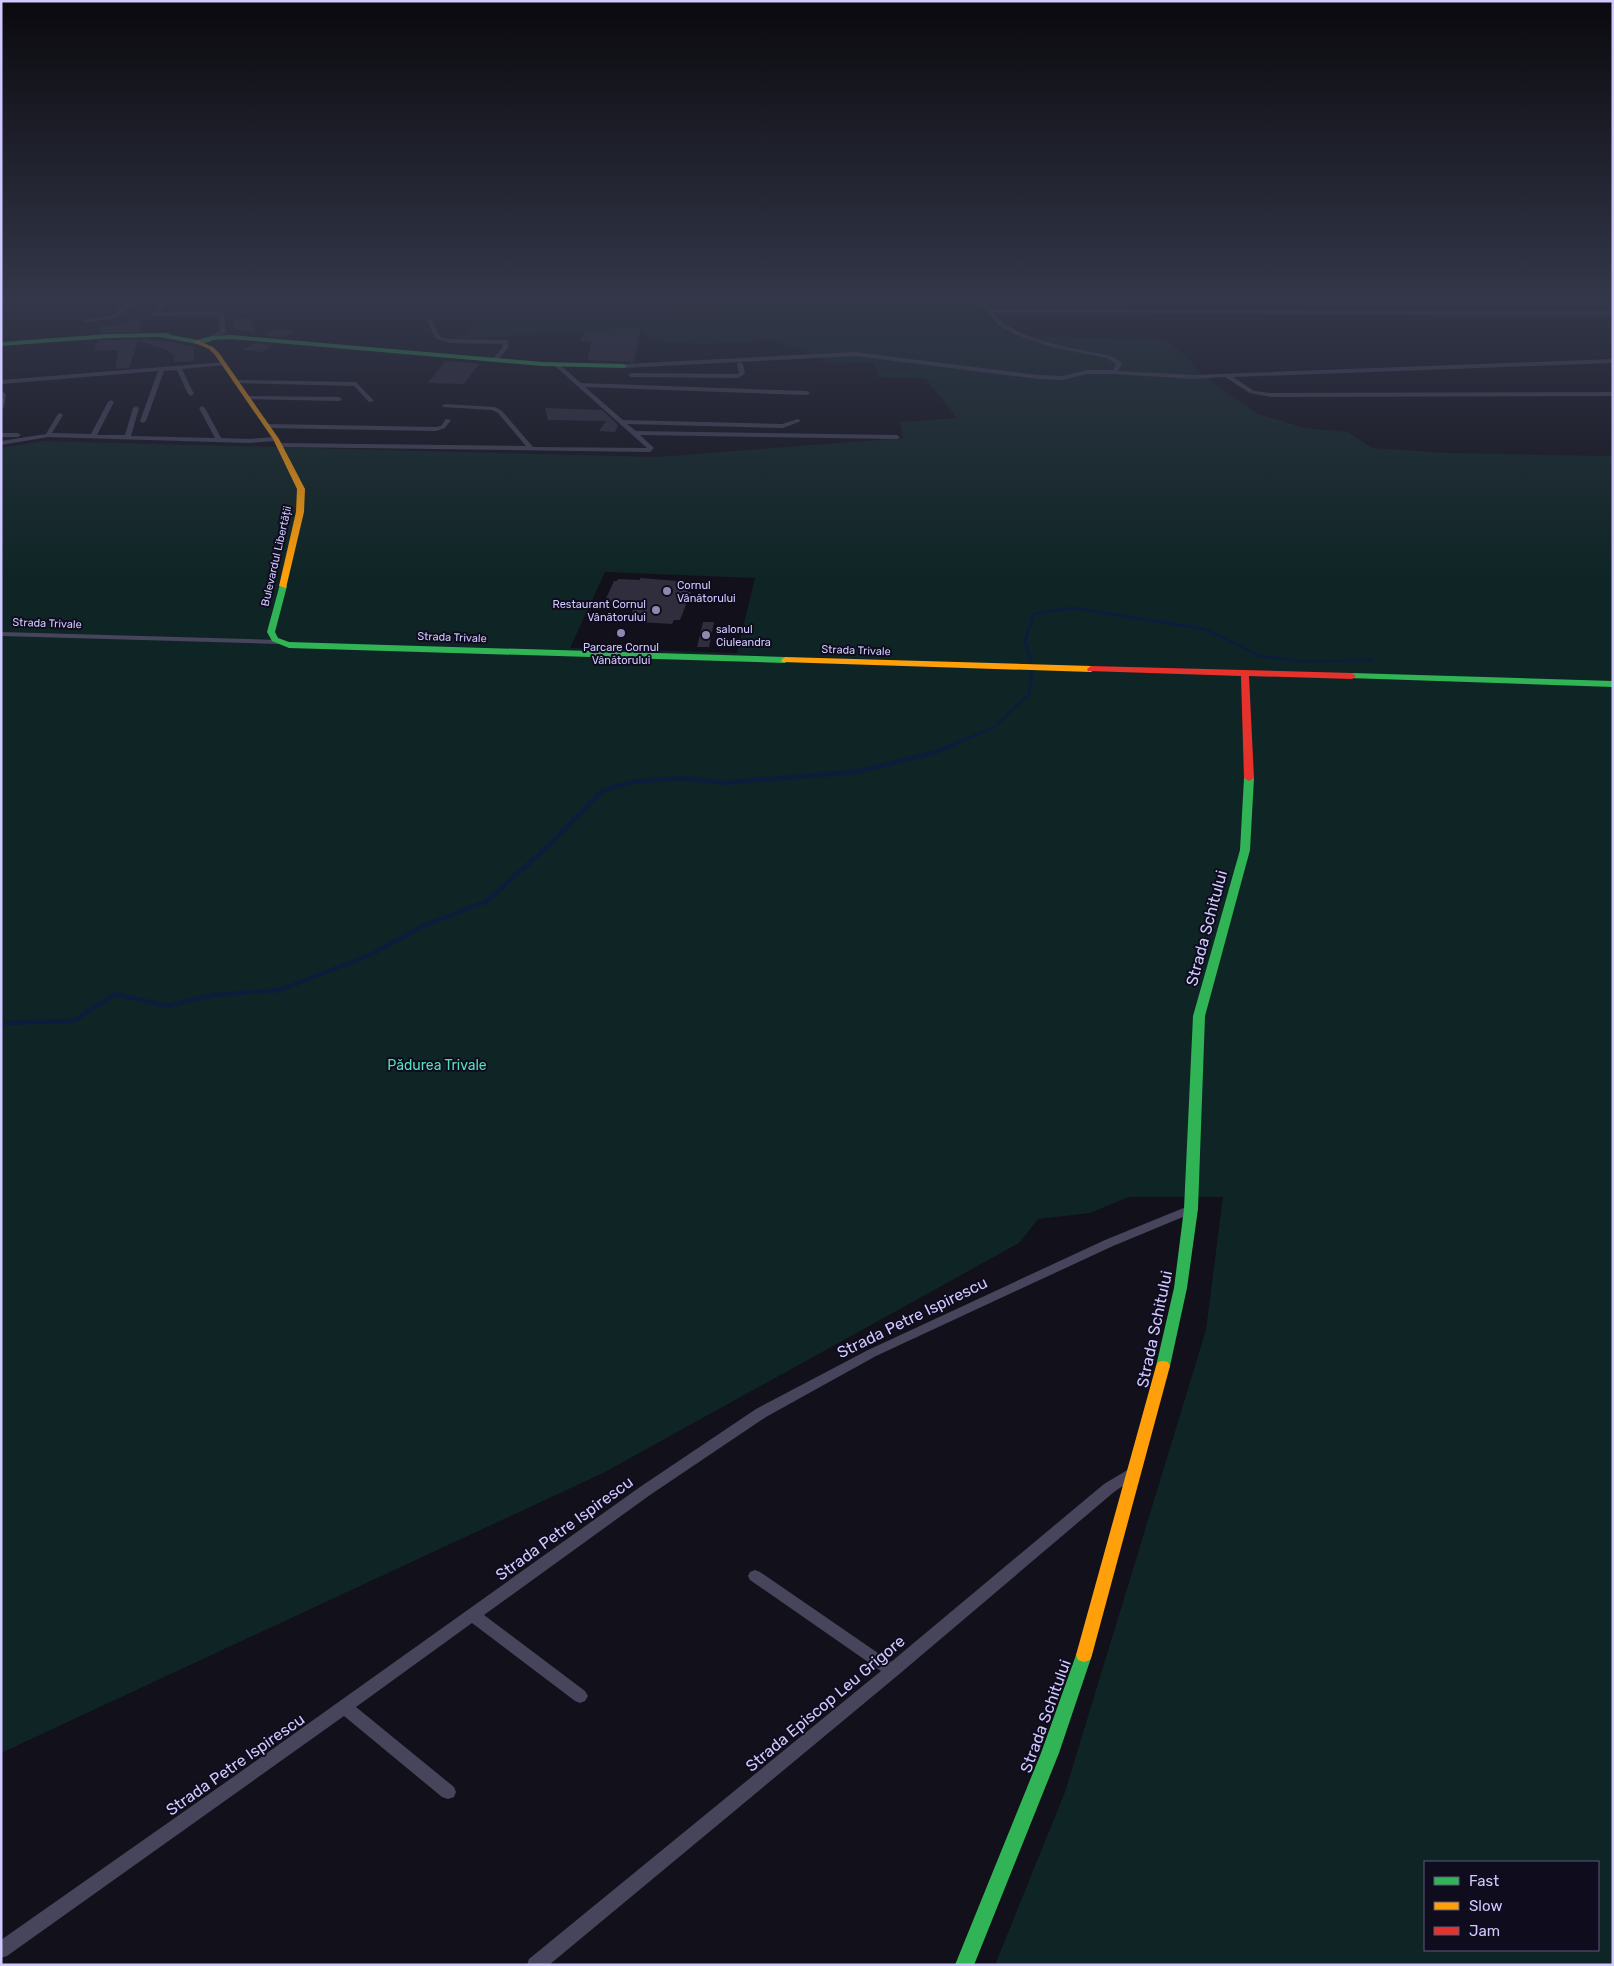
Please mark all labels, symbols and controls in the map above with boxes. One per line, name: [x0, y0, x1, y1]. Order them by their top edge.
street label: Bulevardul Libertății: [259, 505, 294, 608]
place label: Cornul Vânătorului: [677, 579, 736, 605]
marker: Cornul Vânătorului: [661, 585, 673, 597]
place label: Restaurant Cornul Vânătorului: [553, 598, 646, 624]
marker: Restaurant Cornul Vânătorului: [650, 604, 662, 616]
street label: Strada Trivale: [12, 616, 82, 631]
place label: salonul Ciuleandra: [716, 623, 771, 649]
marker: Parcare Cornul Vânătorului: [615, 627, 627, 639]
marker: salonul Ciuleandra: [700, 629, 712, 641]
street label: Strada Trivale: [417, 630, 487, 645]
place label: Parcare Cornul Vânătorului: [583, 641, 659, 667]
street label: Strada Trivale: [821, 643, 891, 658]
street label: Strada Schitului: [1182, 868, 1231, 988]
park label: Pădurea Trivale: [387, 1057, 487, 1074]
street label: Strada Schitului: [1133, 1269, 1176, 1389]
street label: Strada Petre Ispirescu: [834, 1273, 990, 1362]
street label: Strada Petre Ispirescu: [492, 1472, 637, 1585]
street label: Strada Episcop Leu Grigore: [742, 1631, 909, 1776]
street label: Strada Schitului: [1016, 1657, 1075, 1775]
street label: Strada Petre Ispirescu: [162, 1709, 308, 1819]
legend: [1424, 1861, 1599, 1951]
text: Fast: [1469, 1872, 1499, 1890]
text: Slow: [1469, 1897, 1502, 1915]
text: Jam: [1469, 1922, 1500, 1940]

